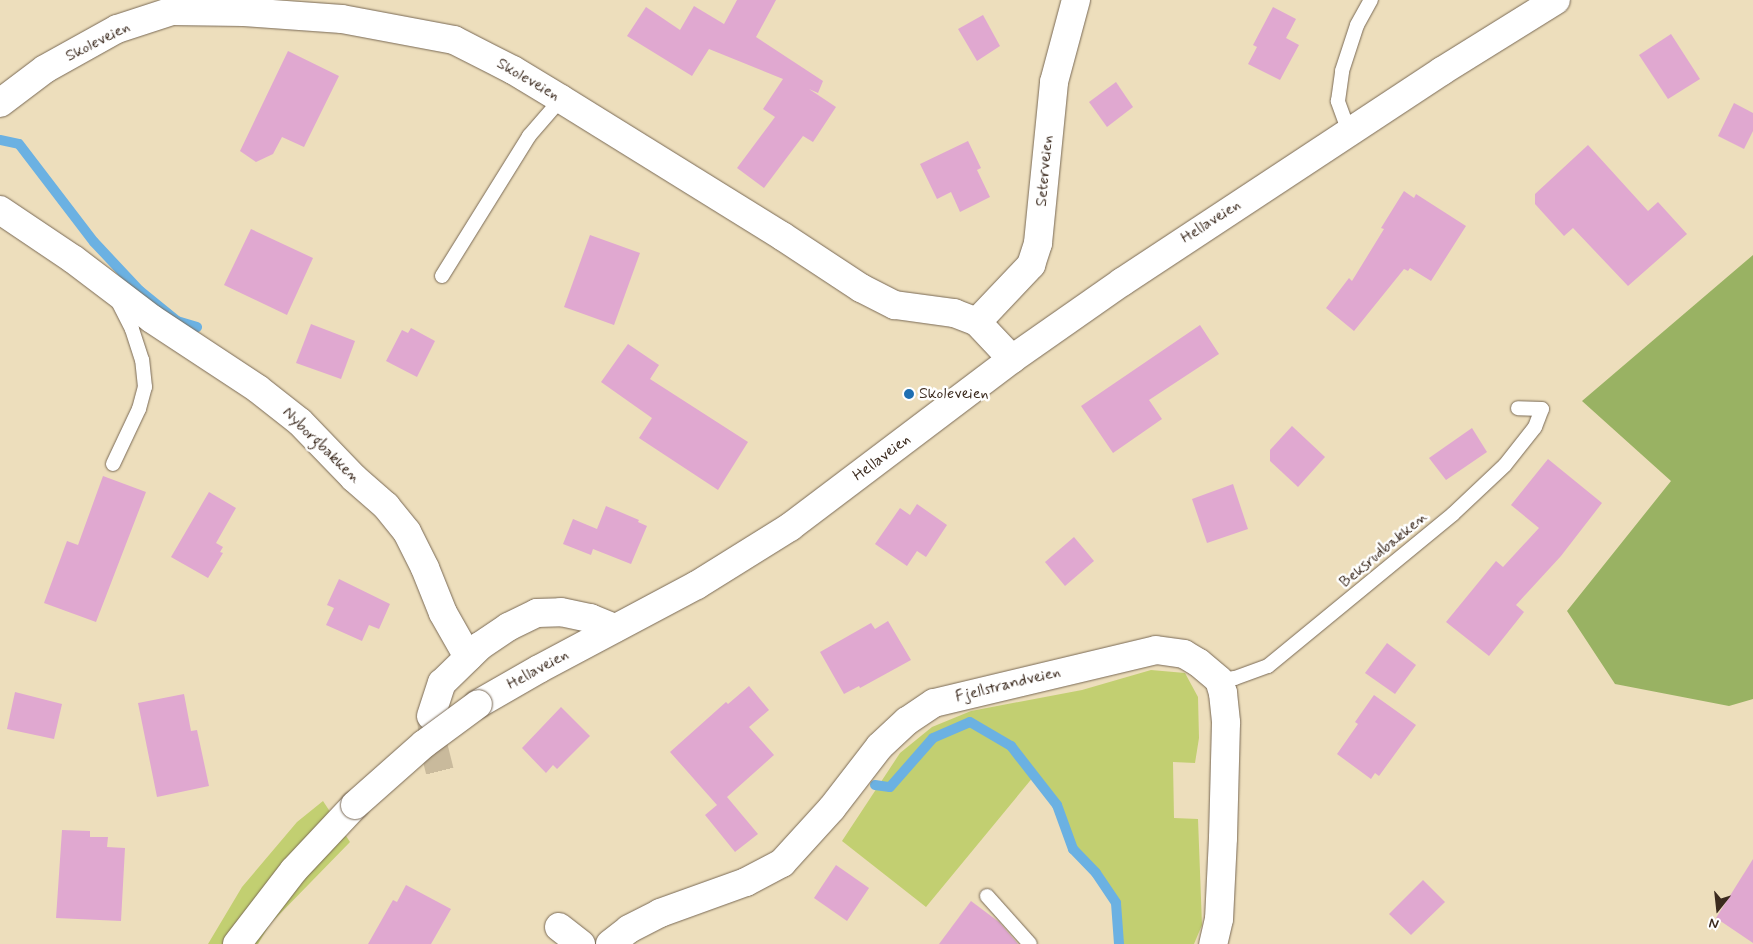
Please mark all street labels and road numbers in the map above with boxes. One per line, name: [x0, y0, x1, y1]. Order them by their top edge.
street label: Skoleveien: [63, 18, 133, 66]
street label: Skoleveien: [493, 54, 563, 106]
street label: Seterveien: [1032, 135, 1058, 207]
street label: Hellaveien: [1178, 196, 1244, 248]
street label: Nyborgbakken: [278, 404, 364, 488]
street label: Hellaveien: [849, 430, 915, 486]
street label: Beksrudbakken: [1336, 508, 1432, 592]
street label: Hellaveien: [504, 645, 572, 695]
street label: Fjellstrandveien: [953, 663, 1063, 707]

